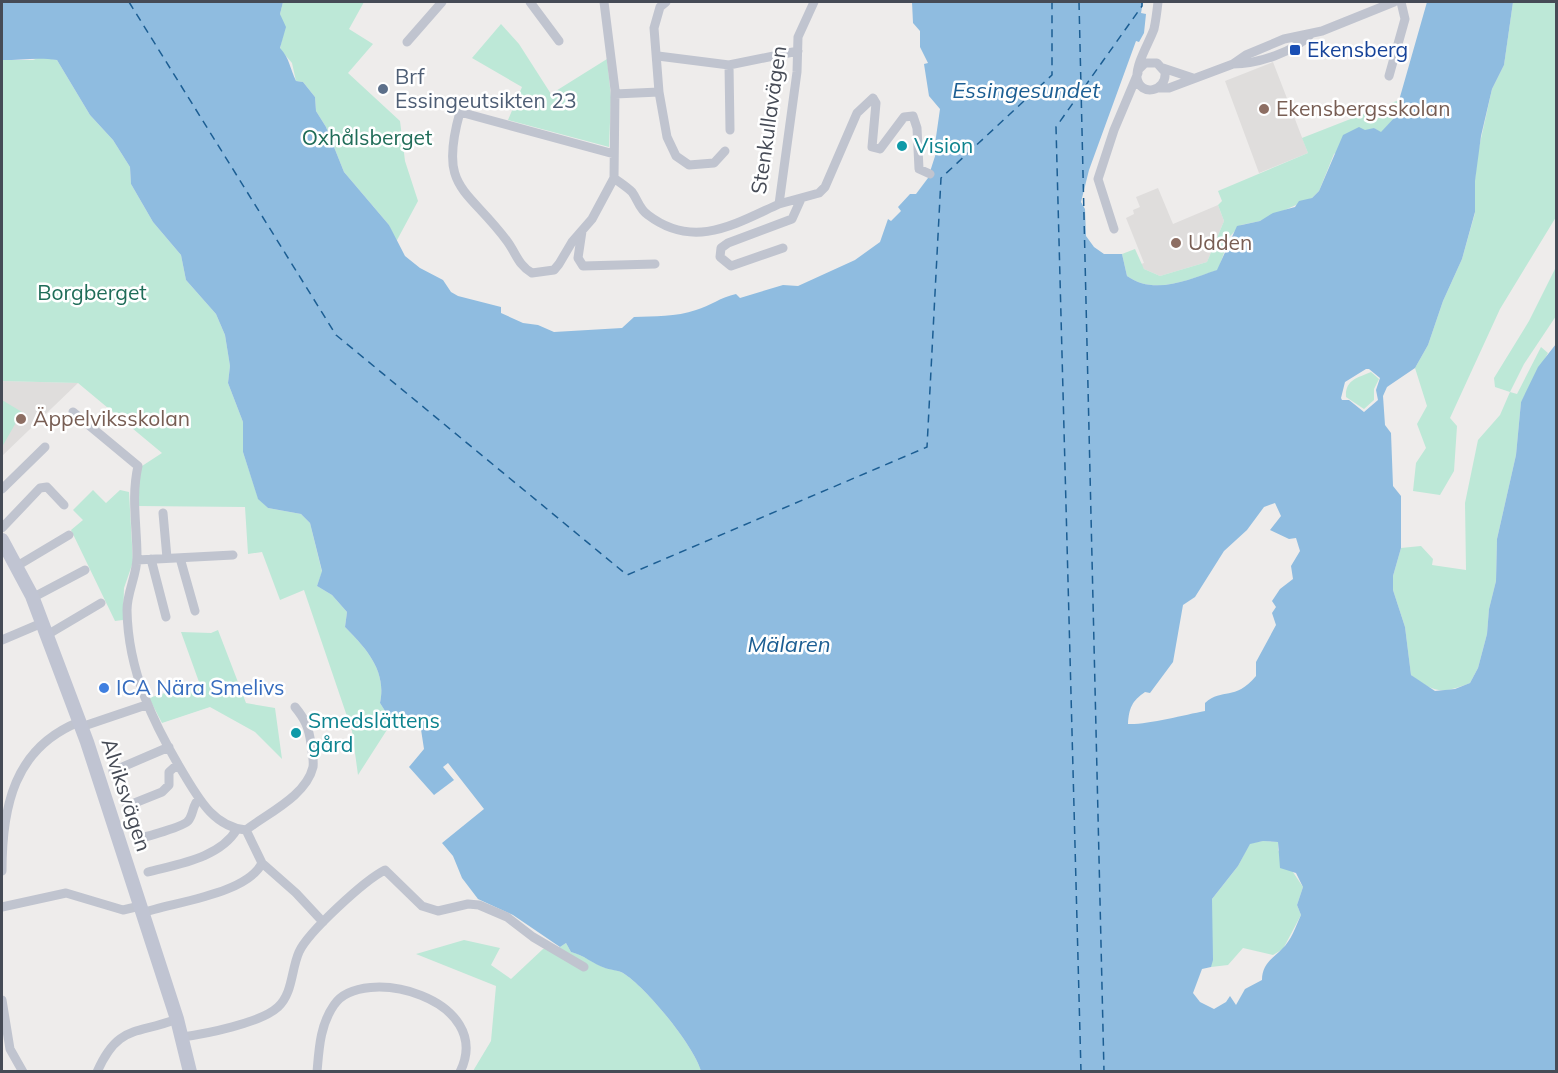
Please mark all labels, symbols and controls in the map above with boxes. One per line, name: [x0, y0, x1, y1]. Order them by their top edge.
place label: Ekensberg: [1307, 36, 1408, 62]
marker: Ekensberg: [1288, 43, 1302, 57]
street label: Stenkullavägen: [745, 44, 791, 196]
place label: Brf Essingeutsikten 23: [395, 63, 577, 113]
water label: Essingesundet: [952, 76, 1101, 104]
marker: Brf Essingeutsikten 23: [376, 82, 390, 96]
place label: Ekensbergsskolan: [1276, 95, 1451, 121]
marker: Ekensbergsskolan: [1257, 102, 1271, 116]
park label: Oxhålsberget: [302, 124, 432, 150]
place label: Vision: [914, 132, 973, 158]
marker: Vision: [895, 139, 909, 153]
place label: Udden: [1188, 229, 1252, 255]
marker: Udden: [1169, 236, 1183, 250]
park label: Borgberget: [37, 279, 147, 305]
place label: Äppelviksskolan: [33, 405, 190, 431]
marker: Äppelviksskolan: [14, 412, 28, 426]
water label: Mälaren: [747, 630, 831, 658]
place label: ICA Nära Smelivs: [116, 674, 285, 700]
marker: ICA Nära Smelivs: [97, 681, 111, 695]
place label: Smedslättens gård: [308, 707, 440, 757]
marker: Smedslättens gård: [289, 726, 303, 740]
street label: Alviksvägen: [96, 735, 157, 855]

